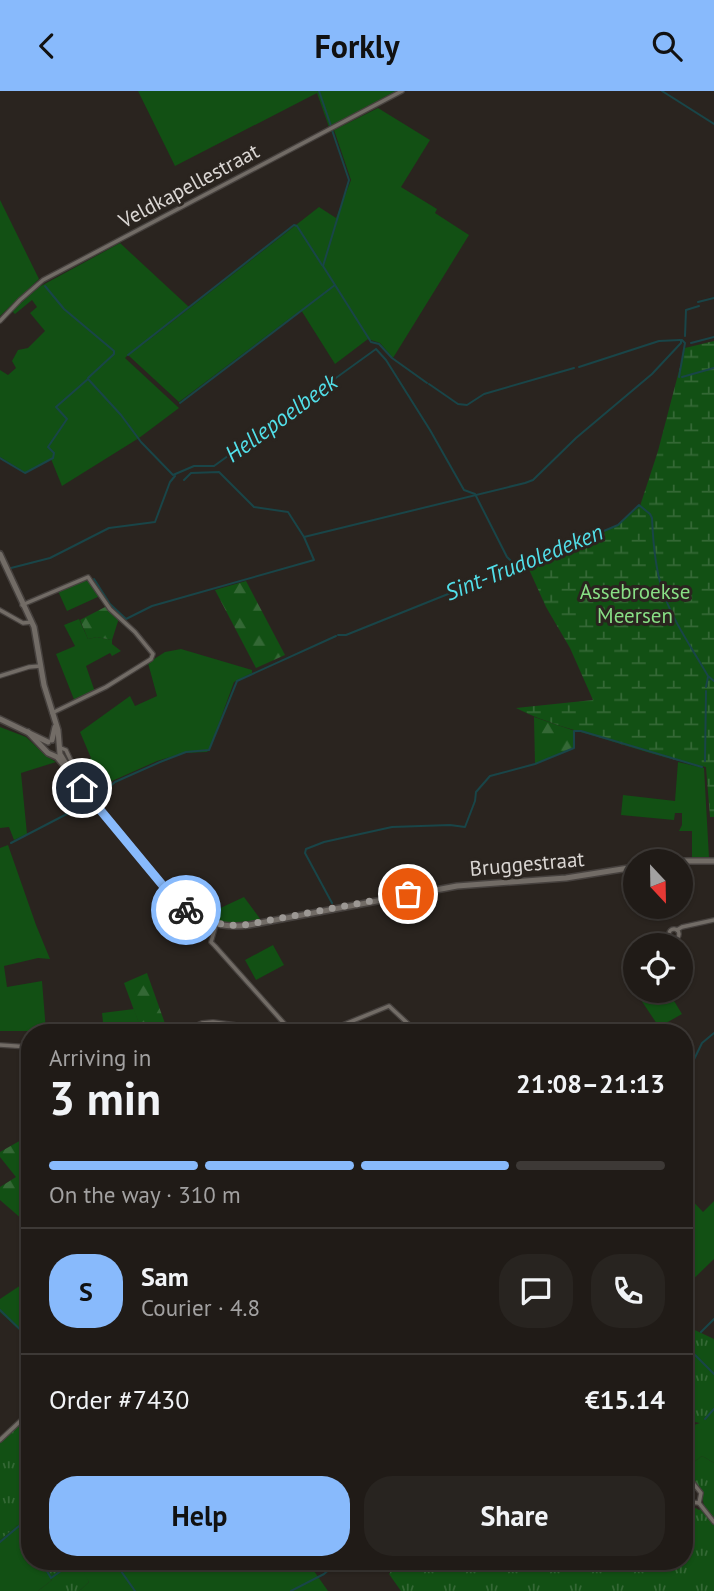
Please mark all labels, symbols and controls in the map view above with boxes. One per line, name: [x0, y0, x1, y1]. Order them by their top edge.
text: Forkly: [314, 25, 400, 67]
icon: back: [28, 27, 66, 65]
icon: search: [648, 27, 686, 65]
street label: Veldkapellestraat: [113, 137, 264, 234]
water label: Hellepoelbeek: [219, 366, 344, 468]
water label: Sint-Trudoledeken: [440, 517, 607, 606]
park label: Assebroekse Meersen: [580, 578, 690, 629]
pin: [52, 758, 112, 818]
icon: home: [63, 769, 101, 807]
street label: Bruggestraat: [468, 845, 585, 882]
north arrow: [623, 849, 693, 919]
map controls: [623, 849, 693, 1003]
pin: [378, 864, 438, 924]
courier: [151, 875, 221, 945]
icon: bag: [389, 875, 427, 913]
icon: bike: [167, 891, 205, 929]
button: locate: [623, 933, 693, 1003]
text: Arriving in: [49, 1043, 151, 1072]
text: 21:08–21:13: [516, 1067, 665, 1100]
text: 3 min: [49, 1068, 161, 1128]
text: On the way · 310 m: [49, 1180, 241, 1209]
button: chat: [499, 1254, 573, 1328]
button: phone: [591, 1254, 665, 1328]
text: Sam: [141, 1260, 189, 1293]
text: S: [79, 1275, 93, 1308]
text: Courier · 4.8: [141, 1293, 260, 1322]
text: Order #7430: [49, 1383, 189, 1416]
text: €15.14: [585, 1383, 665, 1416]
button: Help: [49, 1476, 350, 1556]
button: Share: [364, 1476, 665, 1556]

